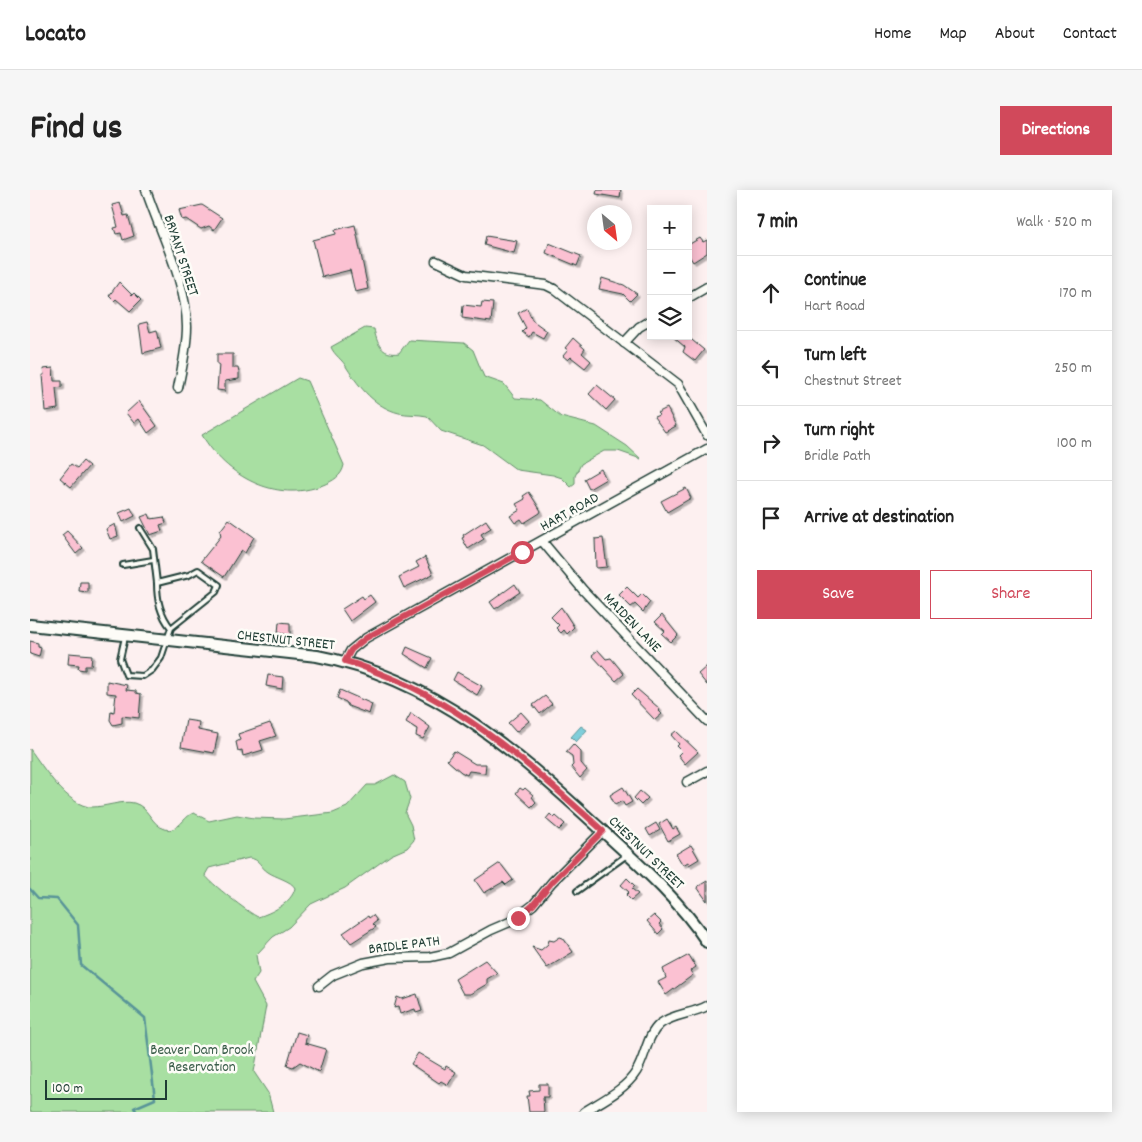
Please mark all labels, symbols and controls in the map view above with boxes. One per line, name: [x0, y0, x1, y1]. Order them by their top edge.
text: Locato: [25, 18, 86, 52]
text: Home: [874, 22, 911, 47]
text: Map: [939, 22, 967, 47]
text: About: [995, 22, 1035, 47]
text: Contact: [1063, 22, 1117, 47]
text: Find us: [30, 105, 122, 155]
button: Directions: [1000, 106, 1112, 155]
north arrow: [587, 205, 632, 250]
map controls: [647, 205, 692, 340]
button: +: [647, 205, 692, 250]
text: 7 min: [757, 208, 798, 238]
text: Walk · 520 m: [1016, 211, 1092, 234]
street label: BRYANT STREET: [157, 212, 204, 299]
button: −: [647, 250, 692, 295]
text: Continue: [804, 268, 866, 295]
icon: ahead: [757, 279, 785, 307]
text: 170 m: [1059, 282, 1092, 305]
button: layers: [647, 295, 692, 340]
text: Hart Road: [804, 295, 865, 318]
text: Turn left: [804, 343, 867, 370]
icon: left: [757, 354, 785, 382]
text: 250 m: [1054, 357, 1092, 380]
text: Chestnut Street: [804, 370, 902, 393]
text: Turn right: [804, 418, 875, 445]
icon: right: [757, 429, 785, 457]
text: 100 m: [1056, 432, 1092, 455]
text: Bridle Path: [804, 445, 870, 468]
street label: HART ROAD: [536, 487, 604, 538]
icon: arrive: [757, 504, 785, 532]
text: Arrive at destination: [804, 505, 954, 532]
route start: [511, 541, 534, 564]
button: Save: [757, 570, 920, 619]
button: Share: [930, 570, 1092, 619]
street label: MAIDEN LANE: [597, 589, 666, 658]
street label: CHESTNUT STREET: [236, 625, 336, 657]
street label: CHESTNUT STREET: [603, 811, 689, 895]
route end: [507, 907, 530, 930]
street label: BRIDLE PATH: [367, 931, 441, 961]
park label: Beaver Dam Brook Reservation: [150, 1040, 254, 1079]
scale bar: [45, 1077, 168, 1100]
text: 100 m: [52, 1079, 83, 1099]

